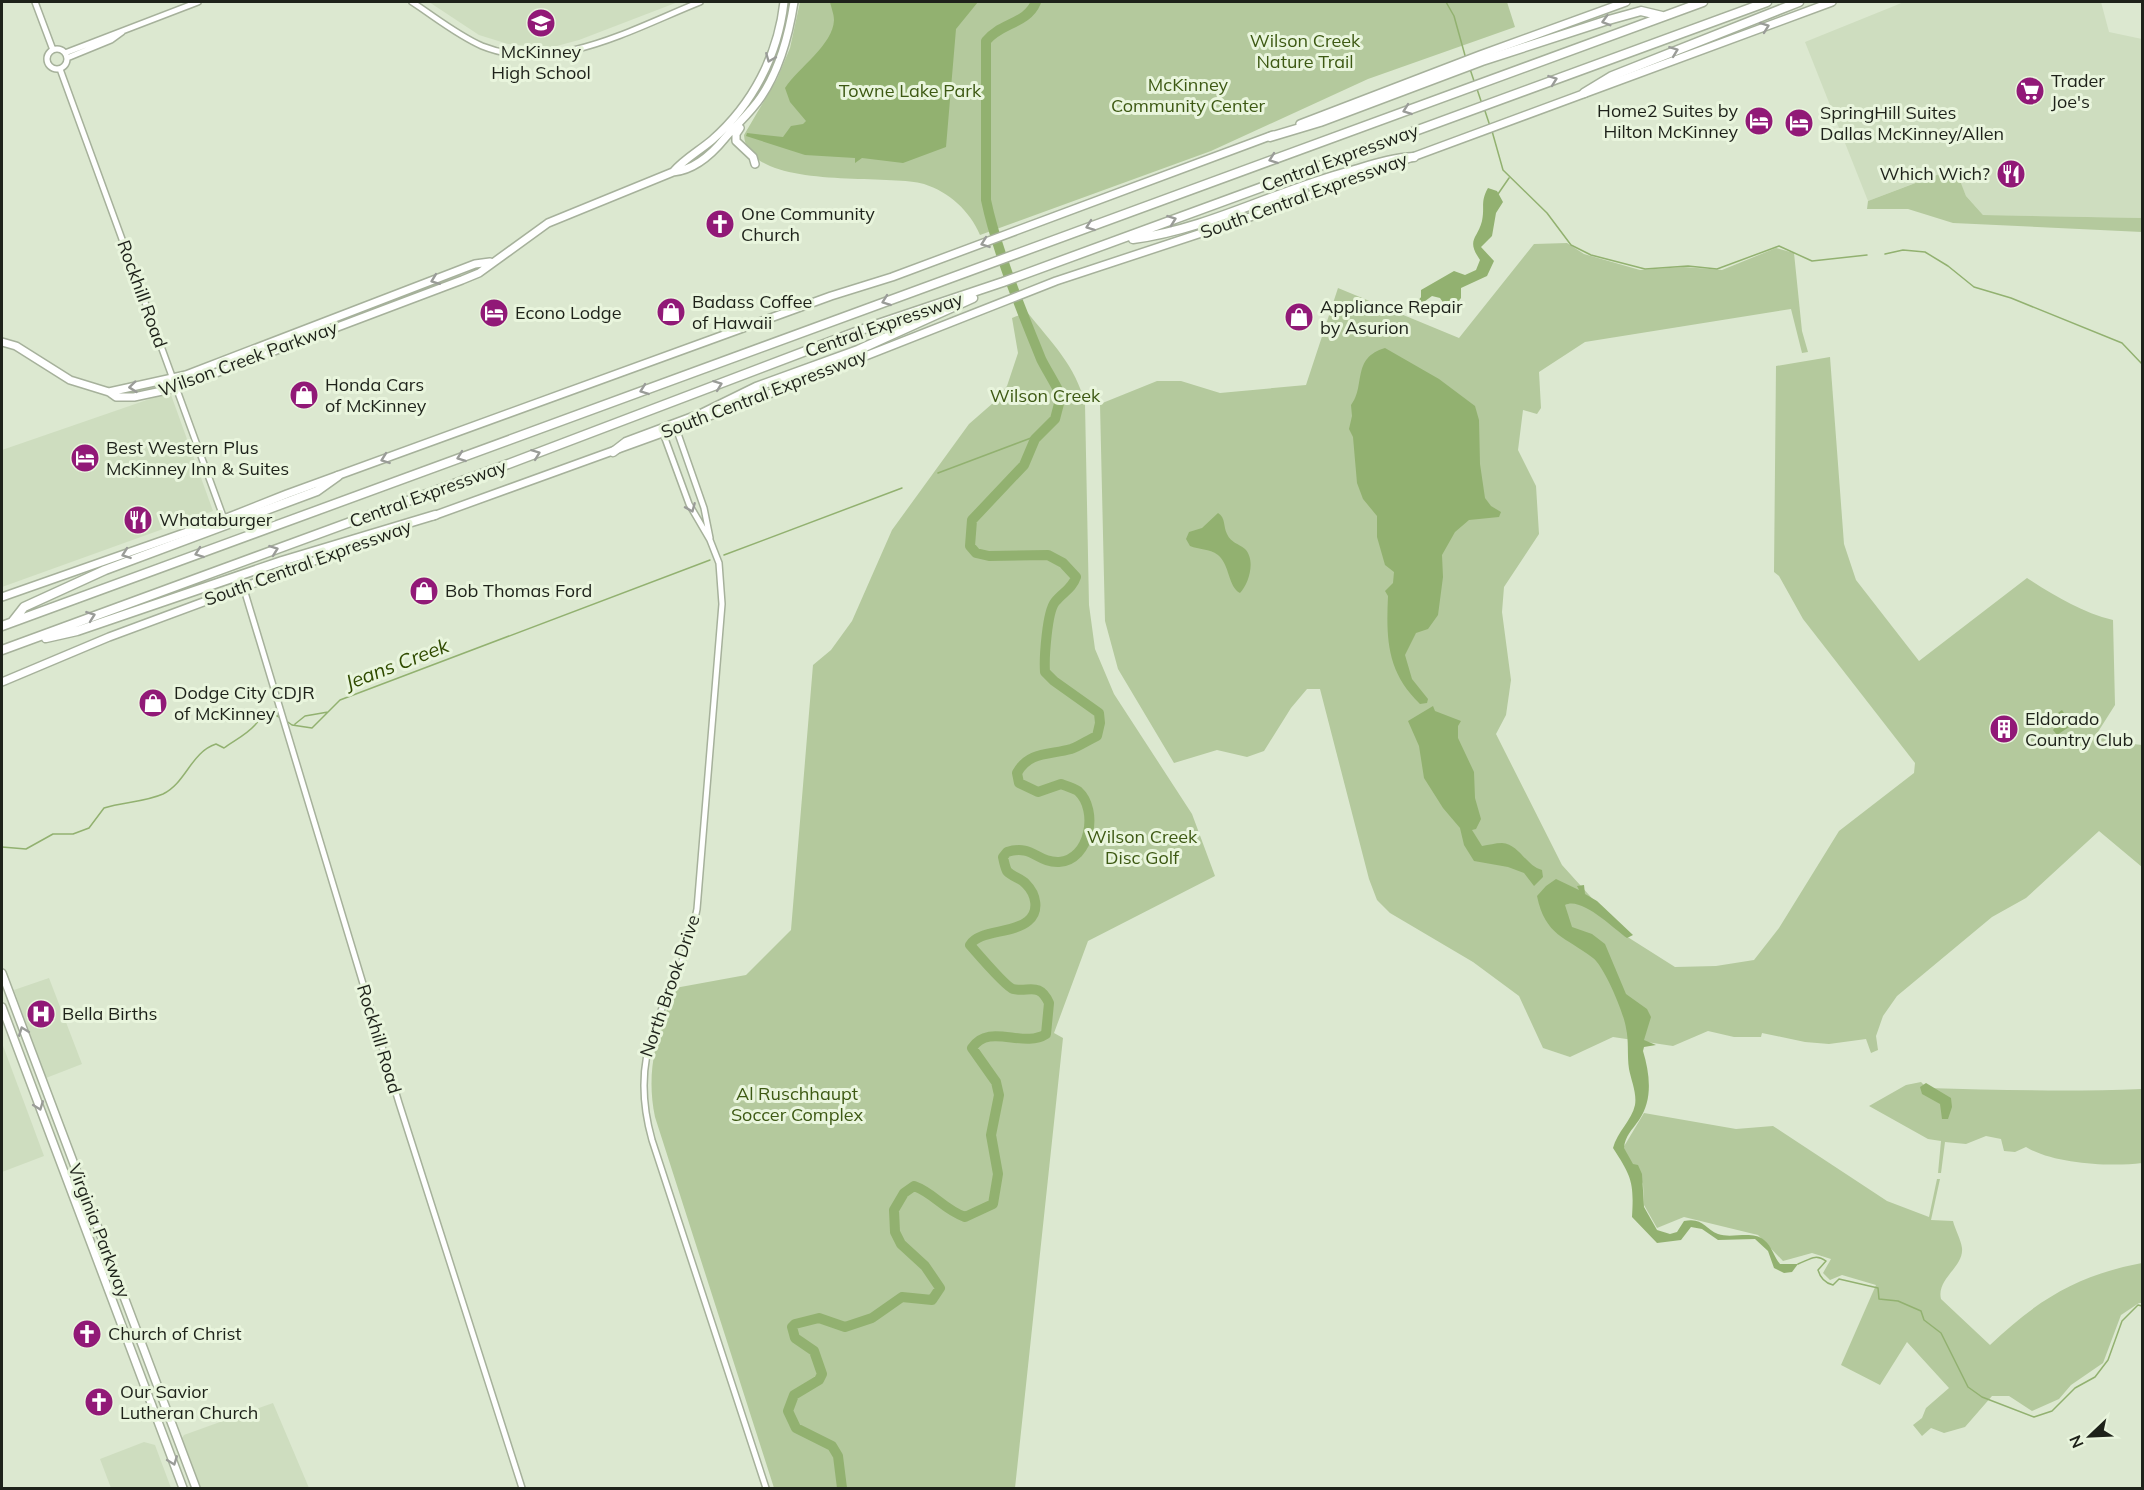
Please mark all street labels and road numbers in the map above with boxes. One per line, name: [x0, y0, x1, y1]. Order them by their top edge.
street label: Central Expressway: [1258, 118, 1422, 197]
street label: South Central Expressway: [1197, 147, 1411, 244]
street label: Rockhill Road: [112, 237, 173, 351]
street label: Central Expressway: [802, 287, 966, 362]
street label: Wilson Creek Parkway: [155, 315, 341, 402]
street label: South Central Expressway: [658, 343, 870, 443]
street label: Central Expressway: [346, 454, 510, 533]
street label: South Central Expressway: [201, 514, 415, 611]
street label: North Brook Drive: [634, 912, 705, 1060]
street label: Rockhill Road: [352, 981, 407, 1096]
street label: Virginia Parkway: [63, 1160, 136, 1302]

